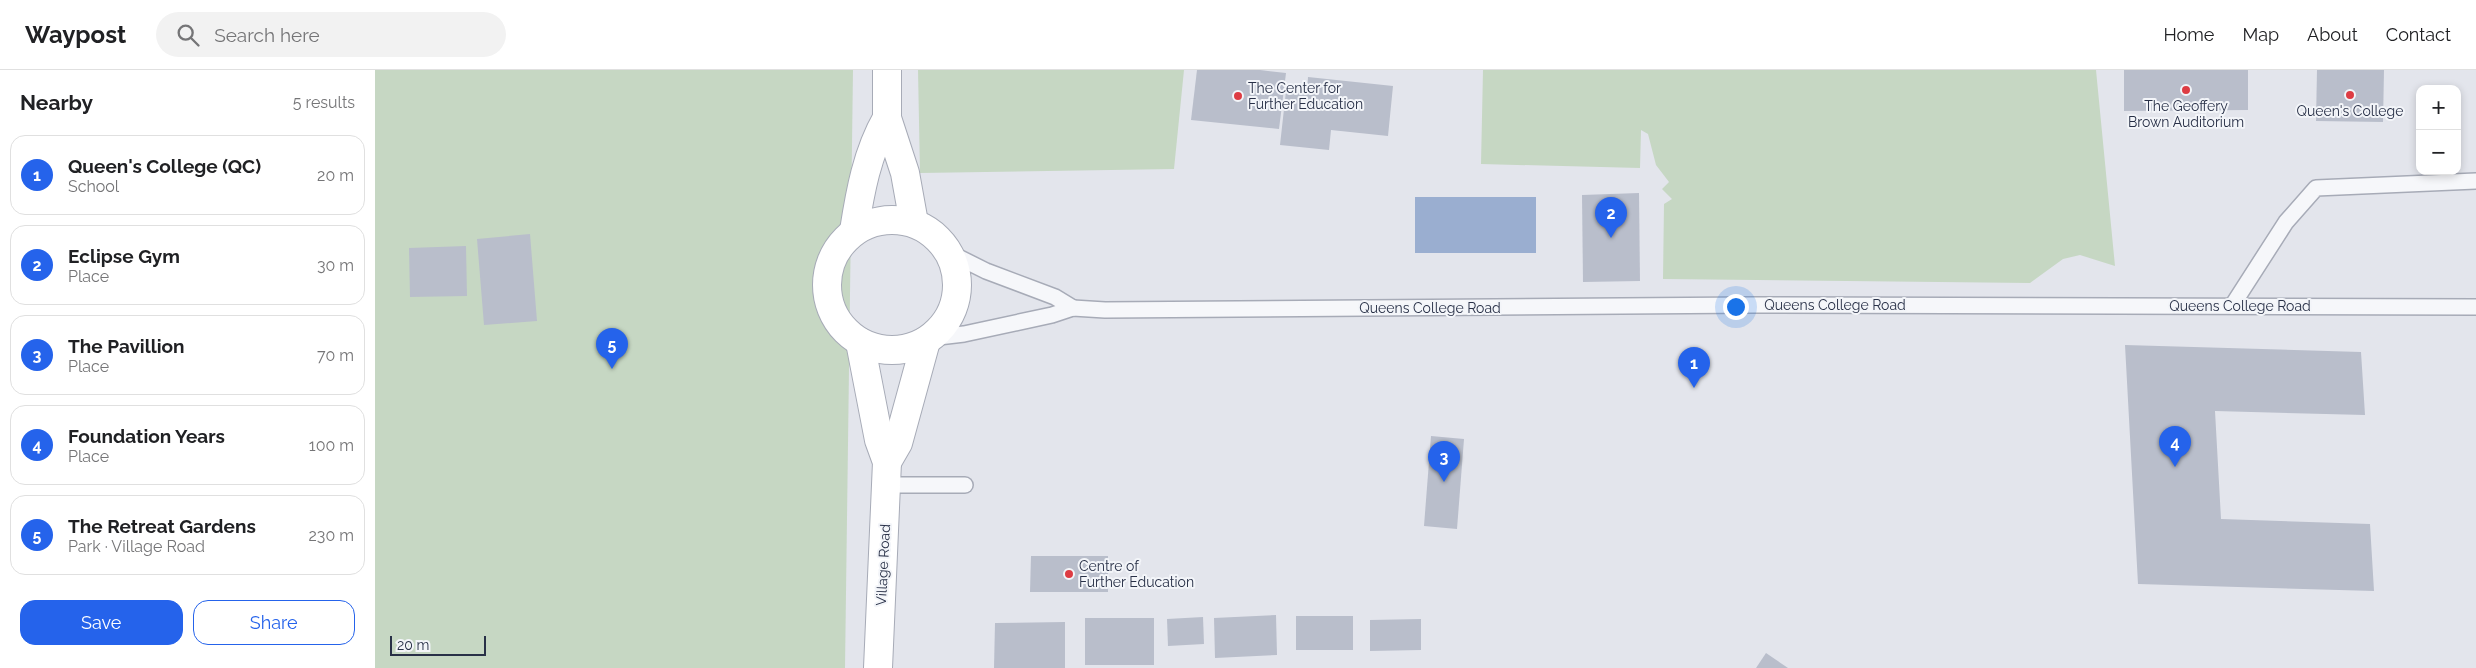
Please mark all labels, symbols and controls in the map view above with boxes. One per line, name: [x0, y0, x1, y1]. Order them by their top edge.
search box: [156, 12, 506, 57]
text: Waypost: [25, 20, 126, 49]
icon: search: [174, 21, 202, 49]
text: Search here: [214, 24, 320, 46]
text: Home: [2163, 24, 2214, 45]
text: Map: [2242, 24, 2279, 45]
text: About: [2307, 24, 2358, 45]
text: Contact: [2386, 24, 2451, 45]
place label: The Center for Further Education: [1248, 80, 1363, 112]
marker: The Geoffery Brown Auditorium: [2180, 84, 2192, 96]
map controls: [2416, 85, 2461, 175]
button: +: [2416, 85, 2461, 130]
marker: Queen's College: [2344, 89, 2356, 101]
text: Nearby: [20, 90, 93, 115]
marker: The Center for Further Education: [1232, 90, 1244, 102]
text: 5 results: [293, 93, 355, 112]
place label: The Geoffery Brown Auditorium: [2128, 98, 2244, 130]
place label: Queen's College: [2297, 103, 2403, 119]
button: −: [2416, 130, 2461, 175]
text: Queen's College (QC): [68, 155, 261, 177]
text: 1: [33, 166, 41, 185]
text: 20 m: [317, 166, 354, 185]
text: School: [68, 177, 119, 196]
pin: 2: [1595, 197, 1627, 238]
text: Eclipse Gym: [68, 245, 180, 267]
text: 2: [32, 256, 42, 275]
text: 30 m: [317, 256, 354, 275]
text: Place: [68, 267, 109, 286]
your location: [1723, 294, 1749, 320]
street label: Queens College Road: [1764, 297, 1906, 313]
street label: Queens College Road: [2169, 298, 2311, 314]
street label: Queens College Road: [1359, 300, 1501, 316]
pin: 5: [596, 328, 628, 369]
text: The Pavillion: [68, 335, 185, 357]
text: 3: [33, 346, 41, 365]
text: 70 m: [317, 346, 354, 365]
pin: 1: [1678, 347, 1710, 388]
text: Place: [68, 357, 109, 376]
text: Foundation Years: [68, 425, 225, 447]
pin: 4: [2159, 426, 2191, 467]
text: 4: [32, 436, 42, 455]
text: 100 m: [309, 436, 354, 455]
pin: 3: [1428, 441, 1460, 482]
text: Place: [68, 447, 109, 466]
text: The Retreat Gardens: [68, 515, 256, 537]
street label: Village Road: [873, 524, 893, 606]
text: 5: [33, 526, 41, 545]
text: 230 m: [309, 526, 354, 545]
text: Park · Village Road: [68, 537, 205, 556]
place label: Centre of Further Education: [1079, 558, 1194, 590]
marker: Centre of Further Education: [1063, 568, 1075, 580]
button: Save: [20, 600, 183, 645]
button: Share: [193, 600, 355, 645]
scale bar: [390, 633, 486, 656]
text: 20 m: [397, 637, 429, 653]

